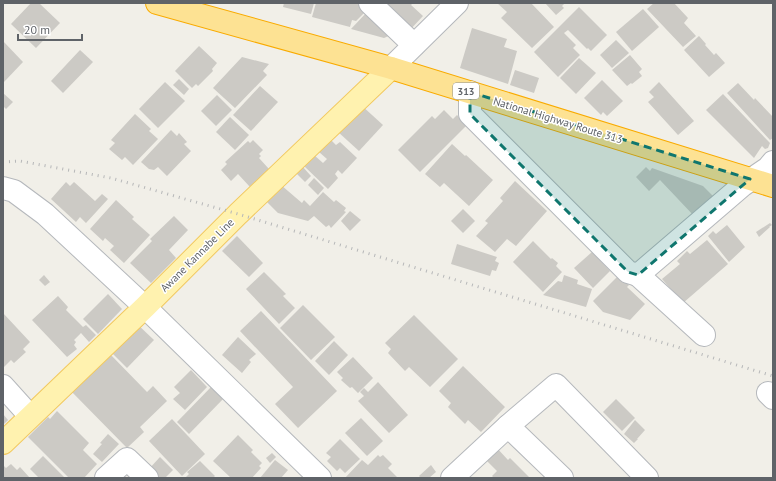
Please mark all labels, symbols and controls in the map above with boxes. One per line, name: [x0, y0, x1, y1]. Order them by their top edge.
scale bar: [18, 16, 82, 42]
text: 20 m: [24, 22, 50, 37]
road number: 313: [453, 83, 479, 99]
street label: National Highway Route 313: [492, 94, 624, 146]
street label: Awane Kannabe Line: [157, 215, 237, 295]

